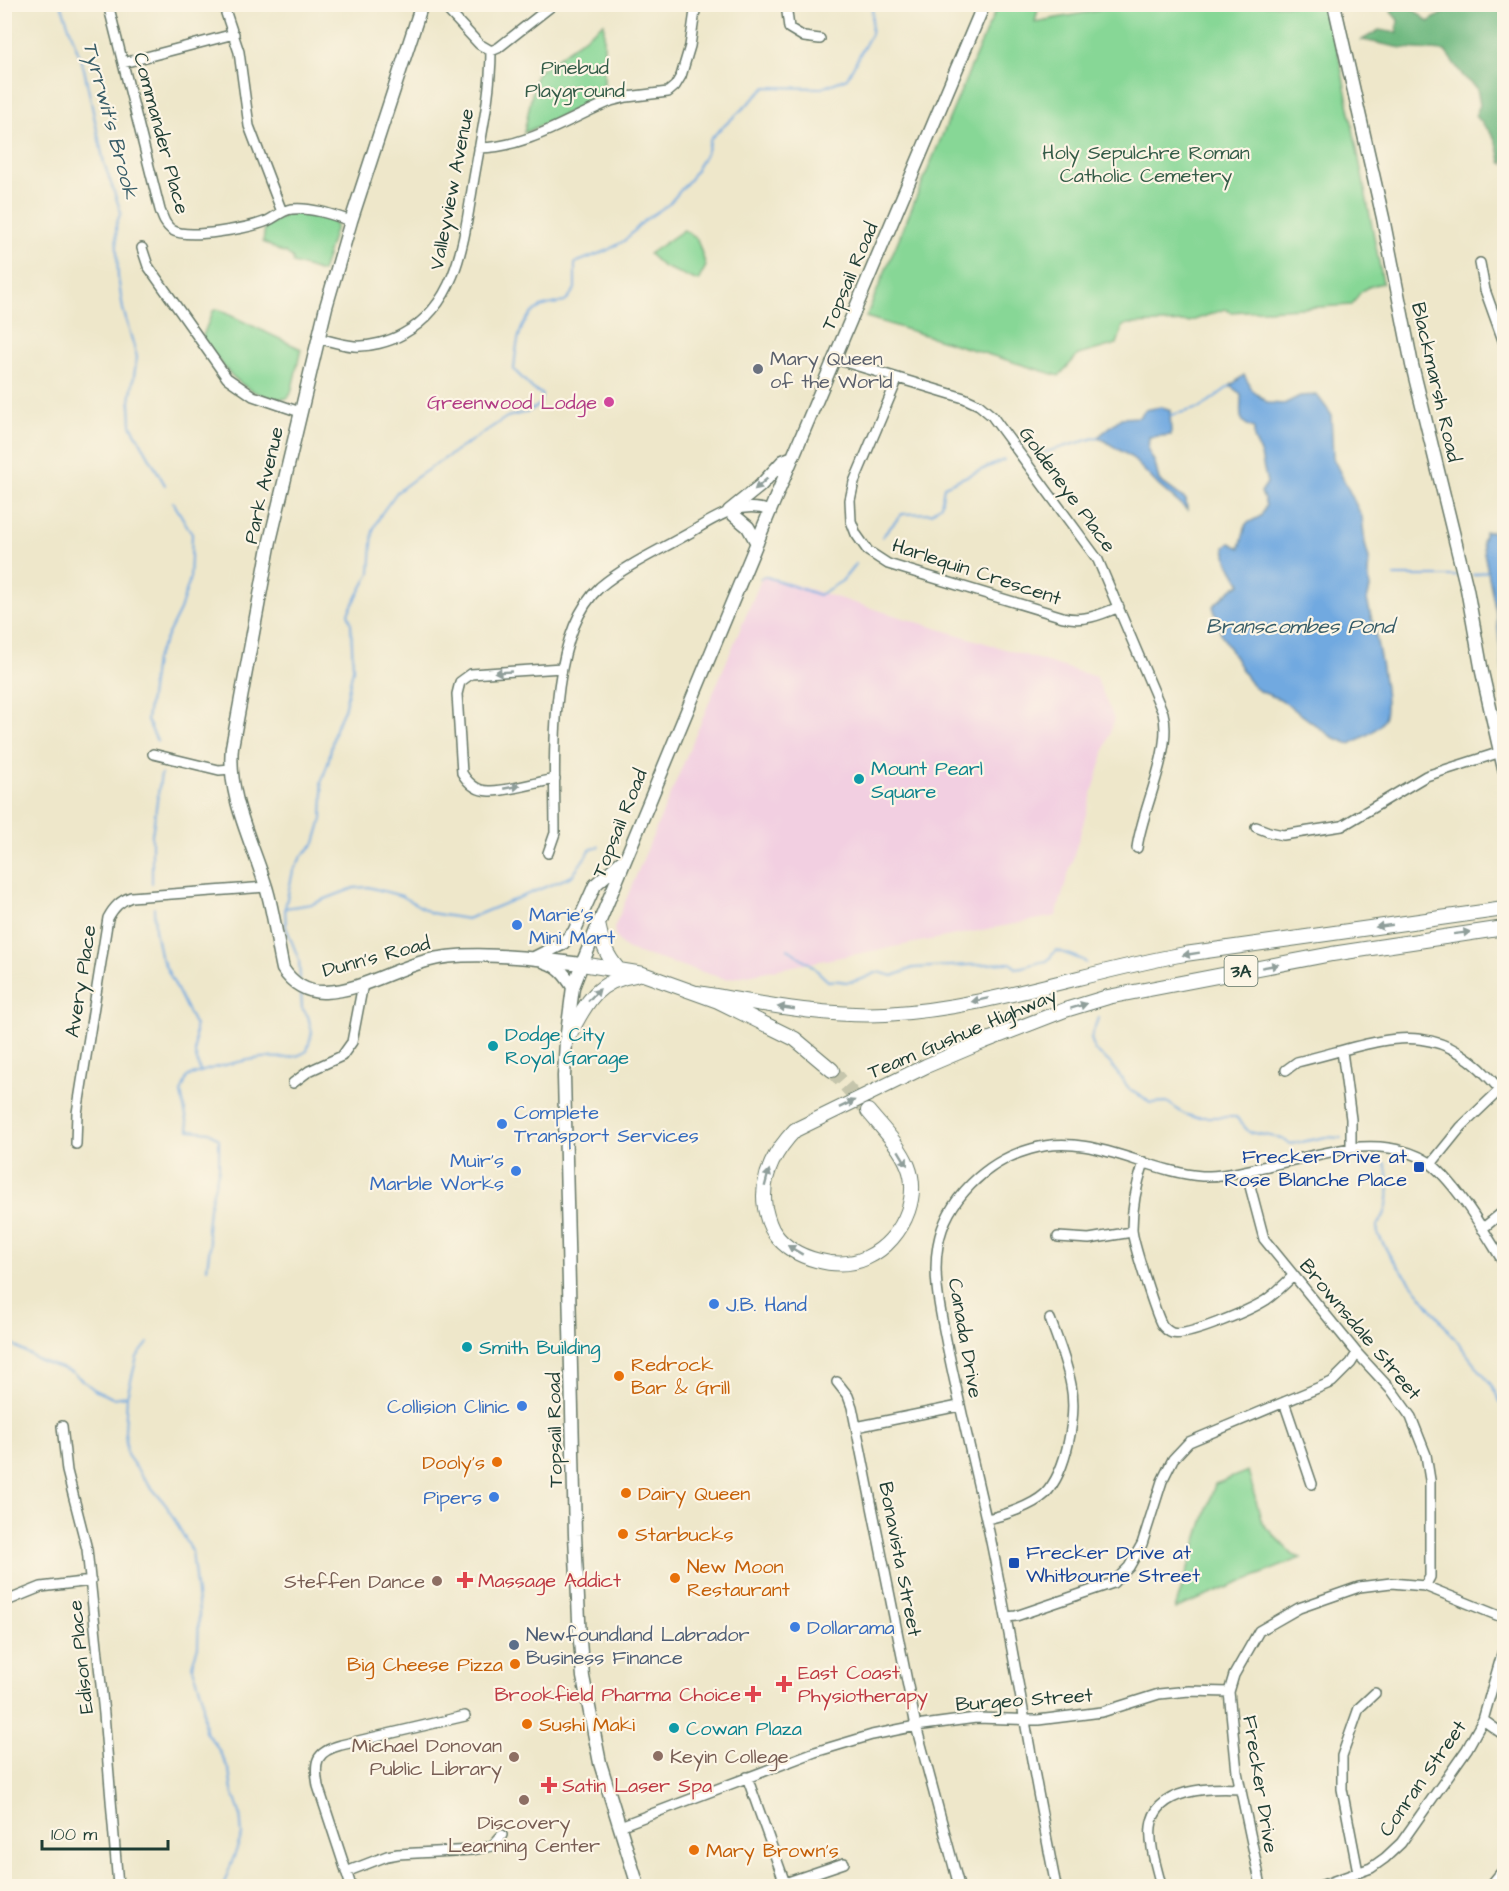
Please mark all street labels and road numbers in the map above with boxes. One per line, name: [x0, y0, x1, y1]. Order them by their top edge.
street label: Commander Place: [126, 49, 196, 217]
street label: Valleyview Avenue: [423, 106, 482, 273]
street label: Topsail Road: [815, 218, 885, 335]
street label: Blackmarsh Road: [1404, 300, 1468, 465]
street label: Goldeneye Place: [1011, 421, 1123, 559]
street label: Park Avenue: [237, 424, 291, 546]
street label: Harlequin Crescent: [888, 531, 1065, 613]
street label: Topsail Road: [585, 765, 654, 882]
street label: Avery Place: [58, 923, 105, 1040]
street label: Dunn's Road: [319, 929, 433, 985]
road number: 3A: [1224, 956, 1258, 986]
street label: Team Gushue Highway: [864, 981, 1062, 1087]
street label: Brownsdale Street: [1293, 1253, 1428, 1406]
street label: Canada Drive: [941, 1276, 989, 1400]
street label: Topsail Road: [540, 1372, 570, 1488]
street label: Bonavista Street: [871, 1479, 929, 1639]
street label: Edison Place: [61, 1599, 101, 1715]
street label: Burgeo Street: [955, 1681, 1094, 1720]
street label: Frecker Drive: [1235, 1713, 1285, 1855]
street label: Conran Street: [1372, 1715, 1473, 1842]

